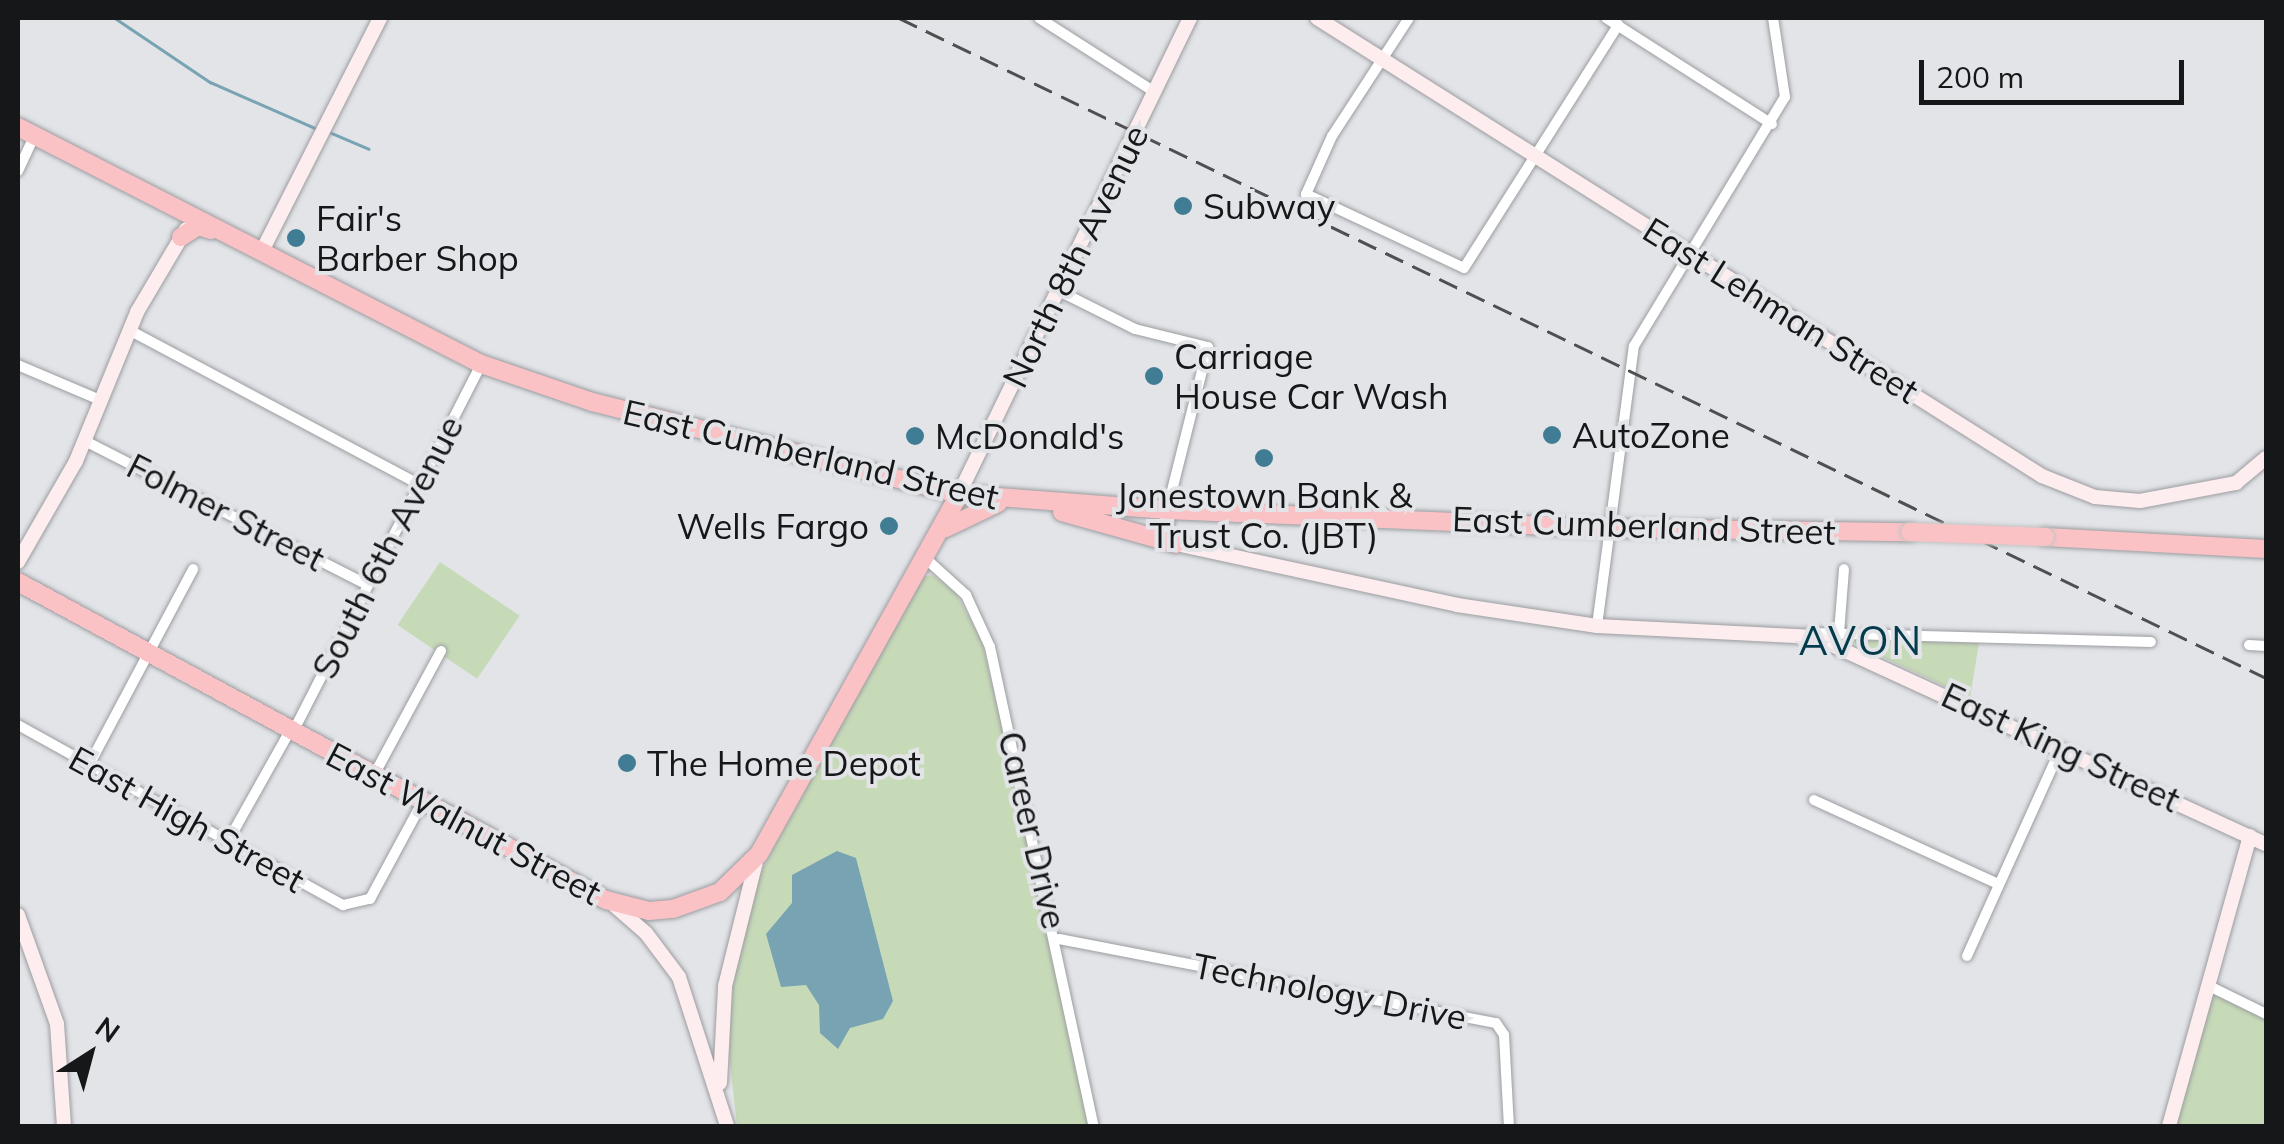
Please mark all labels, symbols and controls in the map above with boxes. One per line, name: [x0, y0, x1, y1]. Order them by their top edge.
scale bar: [1924, 40, 2189, 102]
text: 200 m: [1936, 58, 2024, 96]
street label: North 8th Avenue: [993, 118, 1157, 394]
place label: Subway: [1203, 185, 1335, 227]
marker: Subway: [1172, 195, 1194, 217]
place label: Fair's Barber Shop: [316, 197, 519, 279]
street label: East Lehman Street: [1636, 208, 1926, 412]
marker: Fair's Barber Shop: [285, 227, 307, 249]
place label: Carriage House Car Wash: [1174, 335, 1449, 417]
marker: Carriage House Car Wash: [1143, 365, 1165, 387]
street label: East Cumberland Street: [619, 390, 1003, 518]
street label: South 6th Avenue: [303, 409, 471, 685]
place label: AutoZone: [1572, 414, 1730, 456]
place label: McDonald's: [935, 415, 1124, 457]
marker: AutoZone: [1541, 424, 1563, 446]
marker: McDonald's: [904, 425, 926, 447]
street label: Folmer Street: [120, 444, 332, 580]
marker: Jonestown Bank & Trust Co. (JBT): [1253, 447, 1275, 469]
place label: Jonestown Bank & Trust Co. (JBT): [1116, 474, 1412, 556]
street label: East Cumberland Street: [1451, 497, 1837, 553]
place label: Wells Fargo: [676, 505, 869, 547]
marker: Wells Fargo: [878, 515, 900, 537]
district label: AVON: [1798, 616, 1924, 664]
street label: East King Street: [1935, 673, 2187, 821]
street label: Career Drive: [990, 727, 1076, 933]
street label: East Walnut Street: [319, 733, 609, 913]
street label: East High Street: [62, 737, 312, 901]
place label: The Home Depot: [647, 742, 921, 784]
marker: The Home Depot: [616, 752, 638, 774]
street label: Technology Drive: [1190, 944, 1470, 1038]
north arrow: [40, 1004, 140, 1104]
text: N: [89, 1009, 127, 1050]

